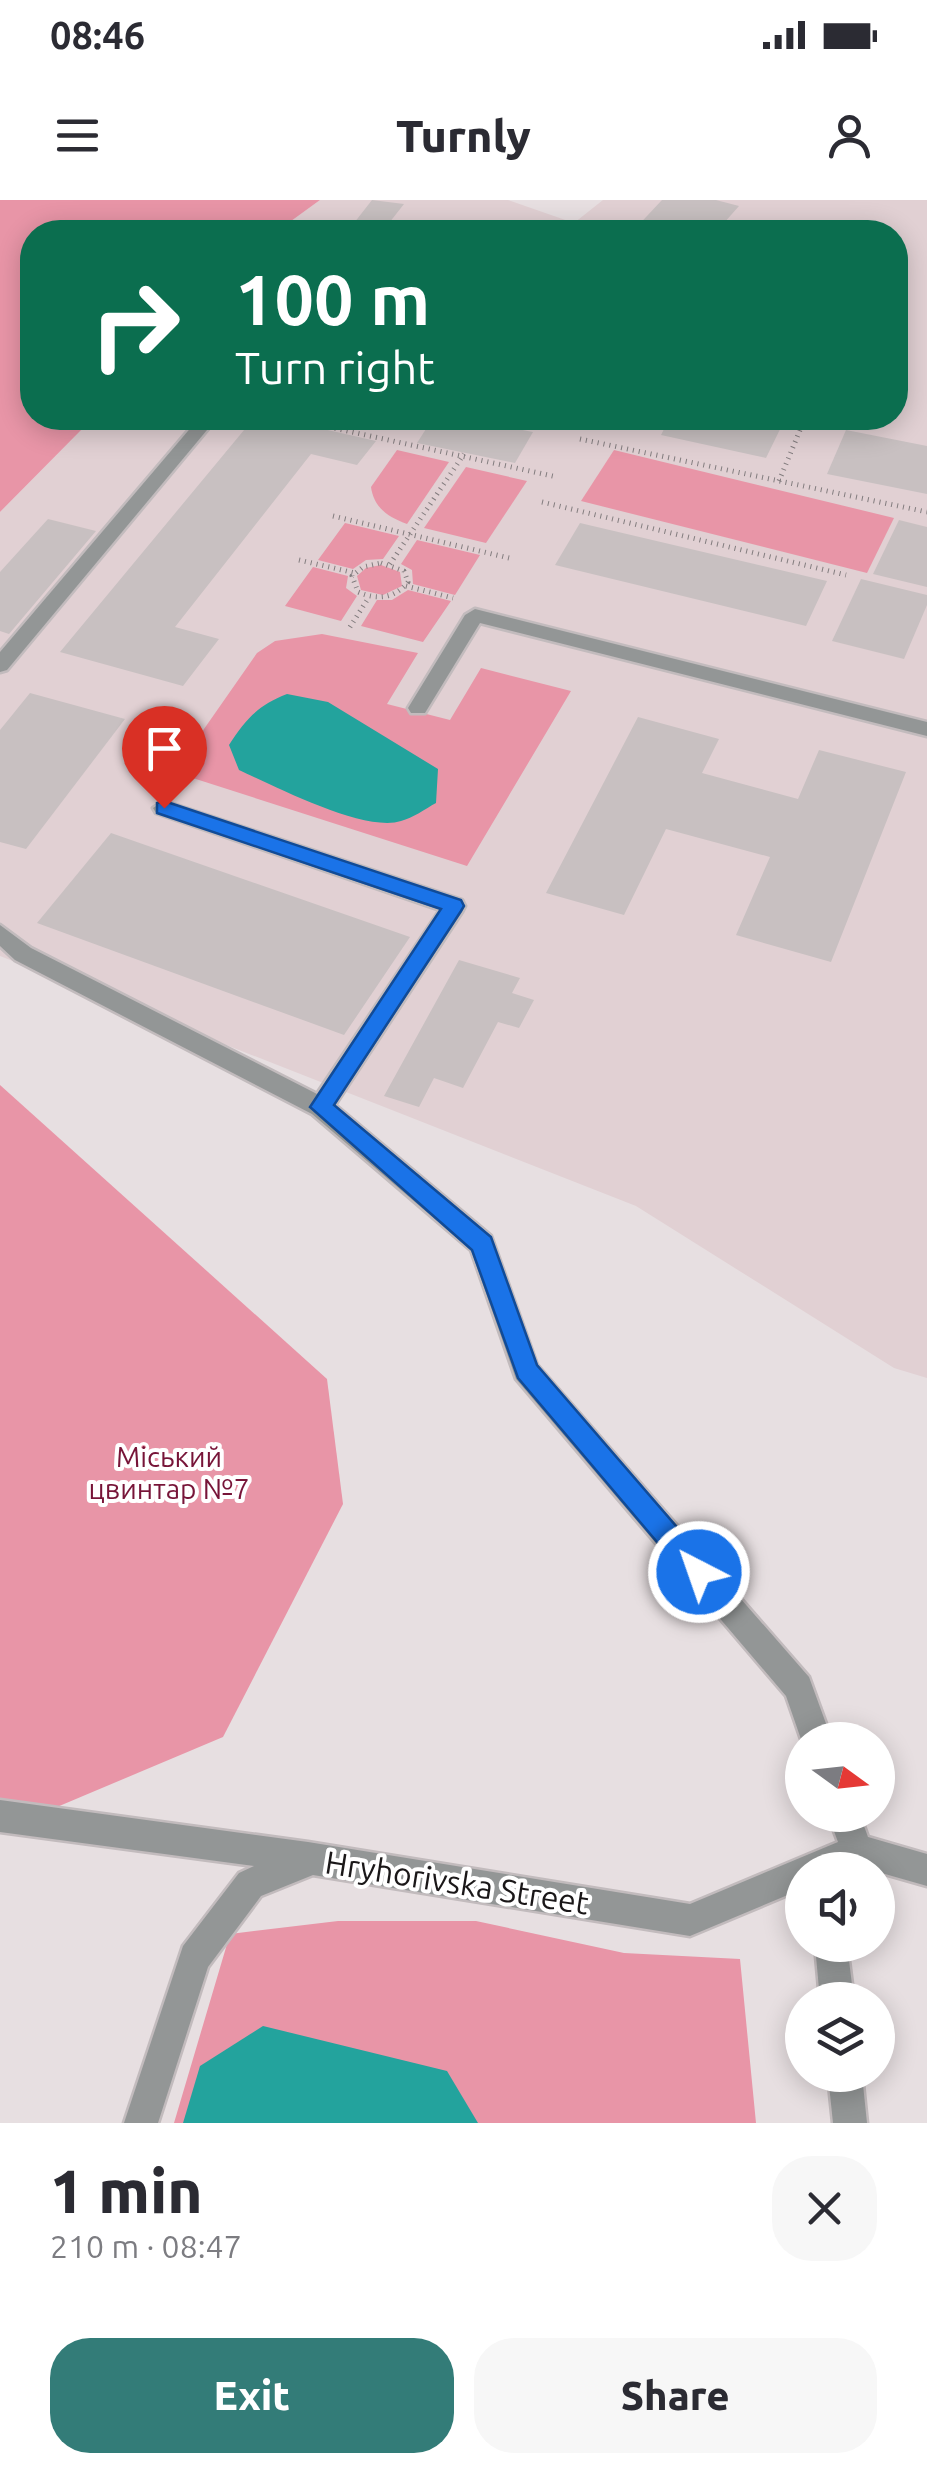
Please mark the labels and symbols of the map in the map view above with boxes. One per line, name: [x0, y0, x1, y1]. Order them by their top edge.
pin: [122, 706, 207, 809]
park label: Міський цвинтар №7: [89, 1441, 249, 1504]
position arrow: [647, 1520, 751, 1624]
north arrow: [785, 1722, 895, 1832]
street label: Hryhorivska Street: [323, 1843, 592, 1921]

